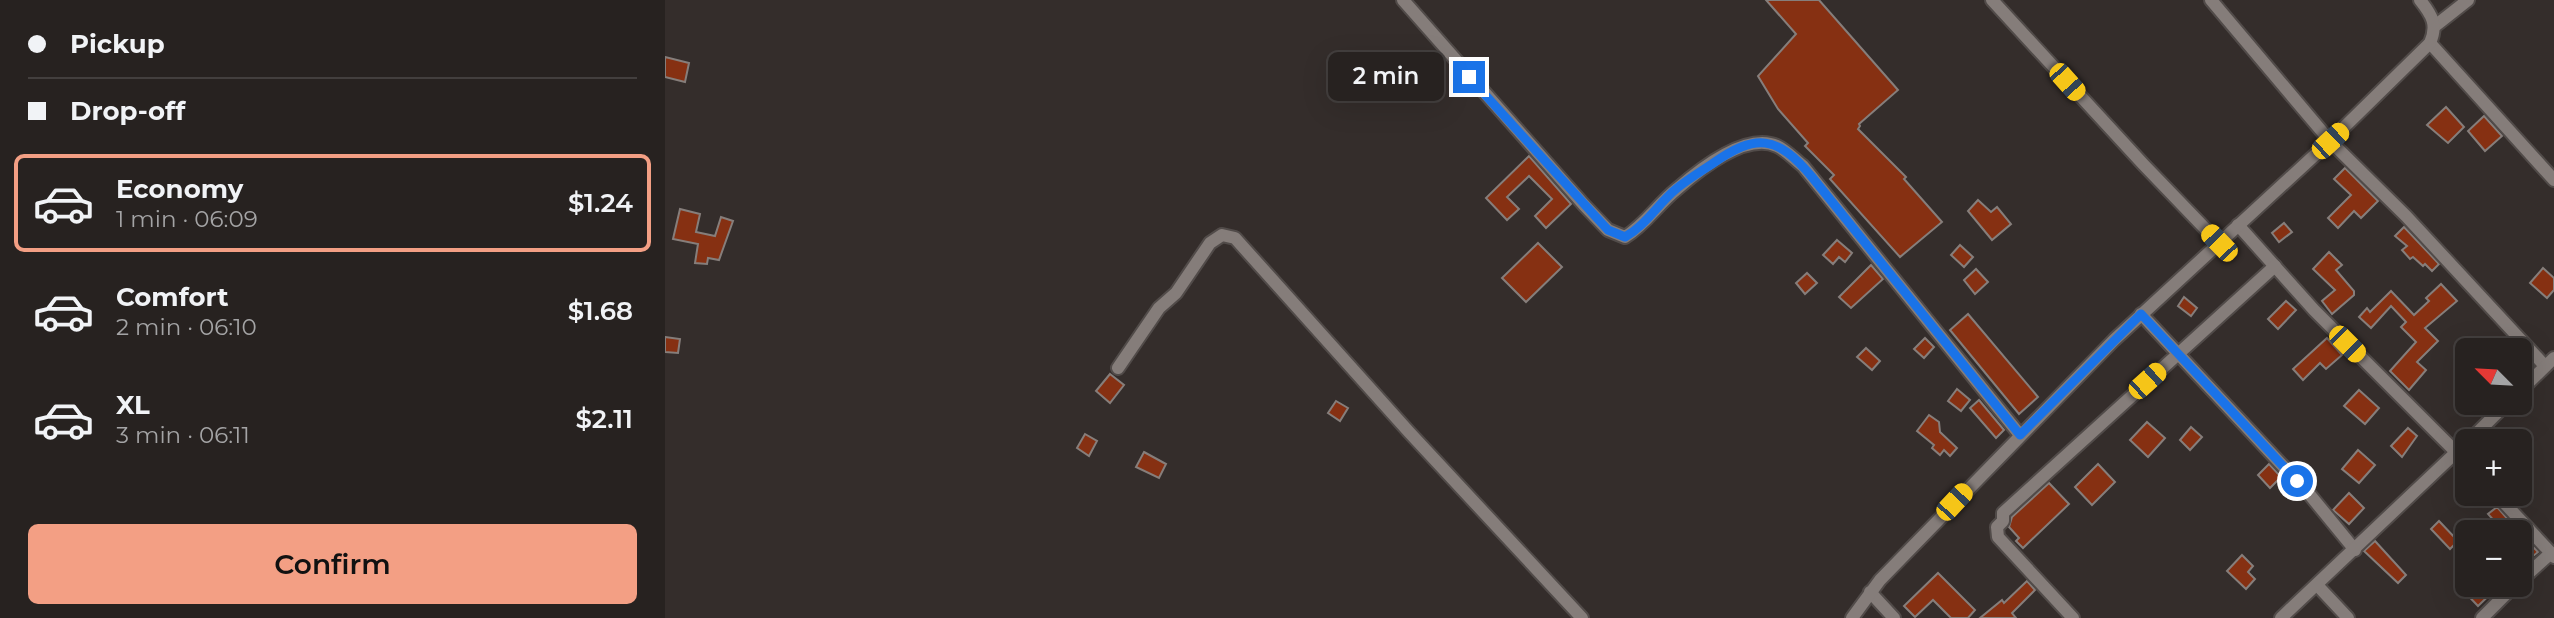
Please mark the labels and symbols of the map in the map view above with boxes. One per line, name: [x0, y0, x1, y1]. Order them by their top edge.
callout: 2 min: [1329, 52, 1445, 102]
car: [2046, 59, 2089, 105]
route end: [1453, 61, 1485, 93]
car: [2308, 119, 2353, 163]
car: [2197, 221, 2242, 265]
car: [2325, 322, 2370, 366]
north arrow: [2455, 338, 2532, 415]
car: [2125, 359, 2170, 403]
route start: [2281, 465, 2313, 497]
car: [1932, 479, 1977, 525]

